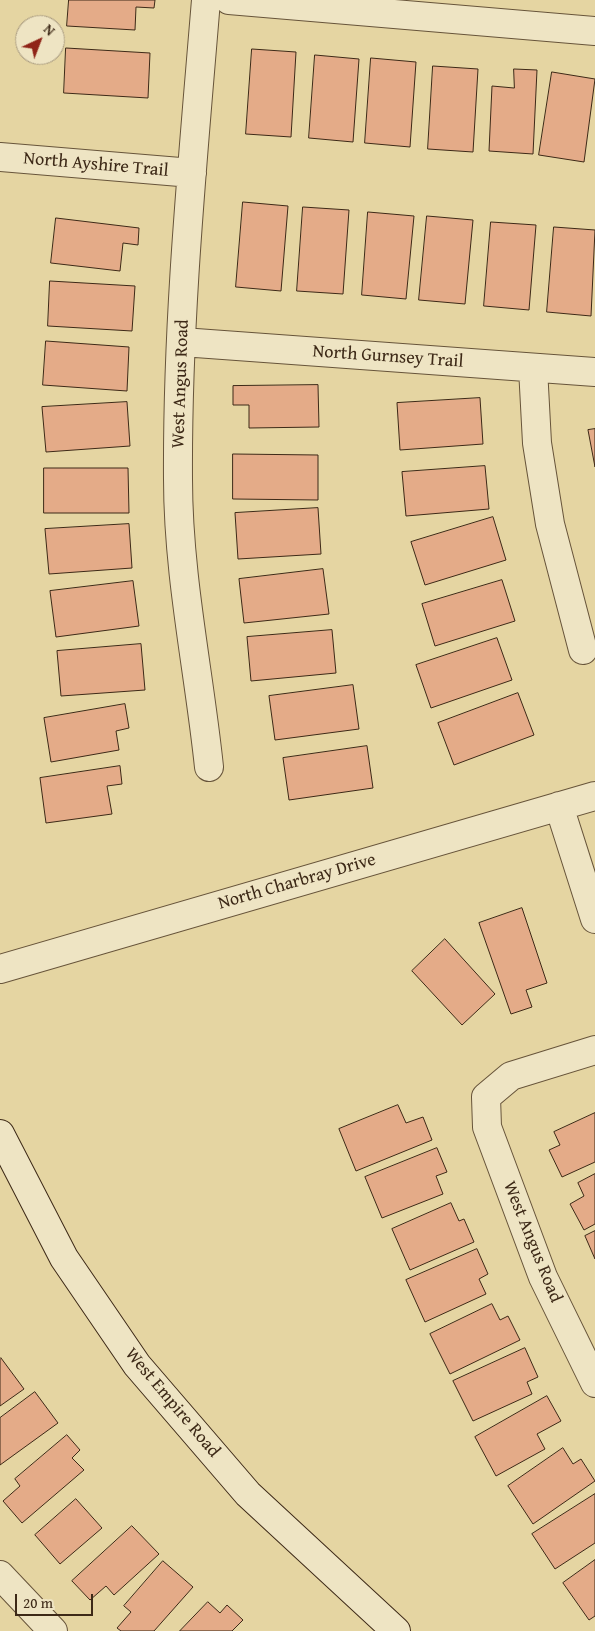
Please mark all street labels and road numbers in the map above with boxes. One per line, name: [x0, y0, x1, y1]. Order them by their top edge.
street label: North Ayshire Trail: [23, 148, 169, 182]
street label: West Angus Road: [168, 319, 194, 449]
street label: North Gurnsey Trail: [312, 341, 464, 373]
street label: North Charbray Drive: [216, 849, 378, 915]
street label: West Angus Road: [498, 1178, 566, 1306]
street label: West Empire Road: [120, 1344, 224, 1462]

